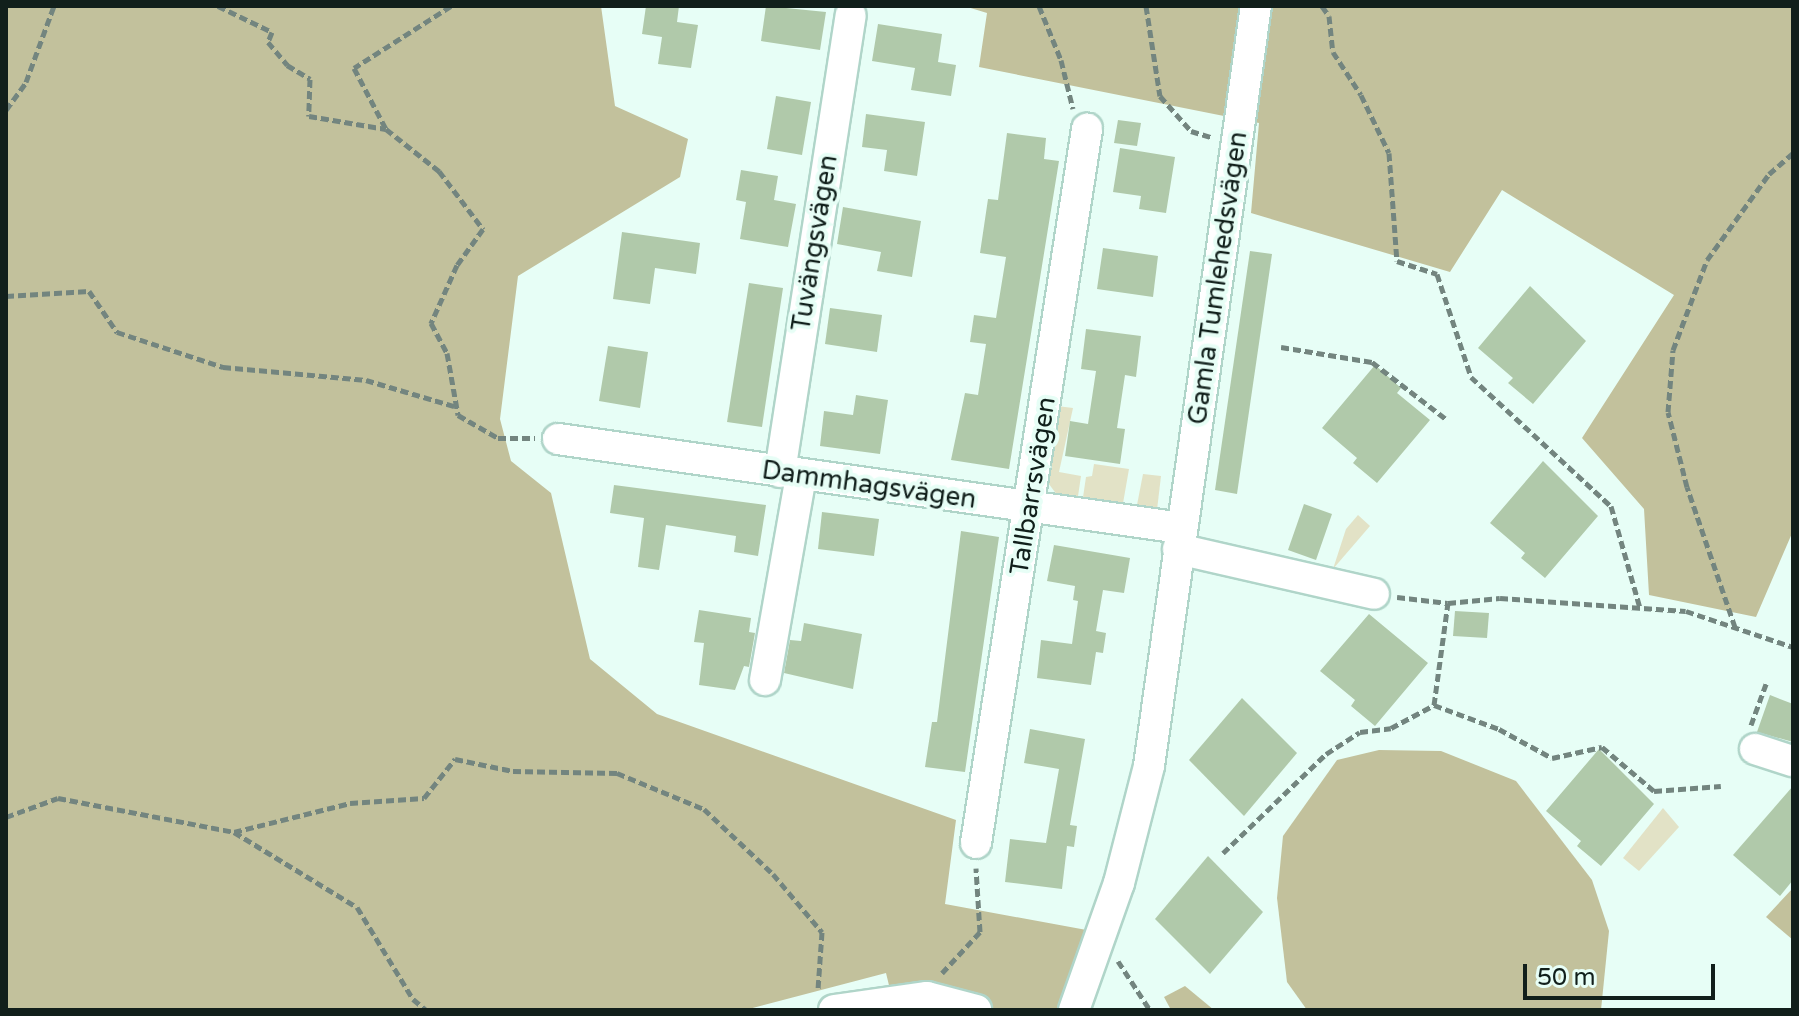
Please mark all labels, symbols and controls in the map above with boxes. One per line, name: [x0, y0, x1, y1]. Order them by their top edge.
street label: Gamla Tumlehedsvägen: [1182, 129, 1254, 427]
street label: Tuvängsvägen: [786, 153, 844, 333]
street label: Tallbarrsvägen: [1004, 395, 1062, 577]
street label: Dammhagsvägen: [760, 455, 978, 515]
scale bar: [1527, 948, 1719, 998]
text: 50 m: [1537, 963, 1595, 992]

